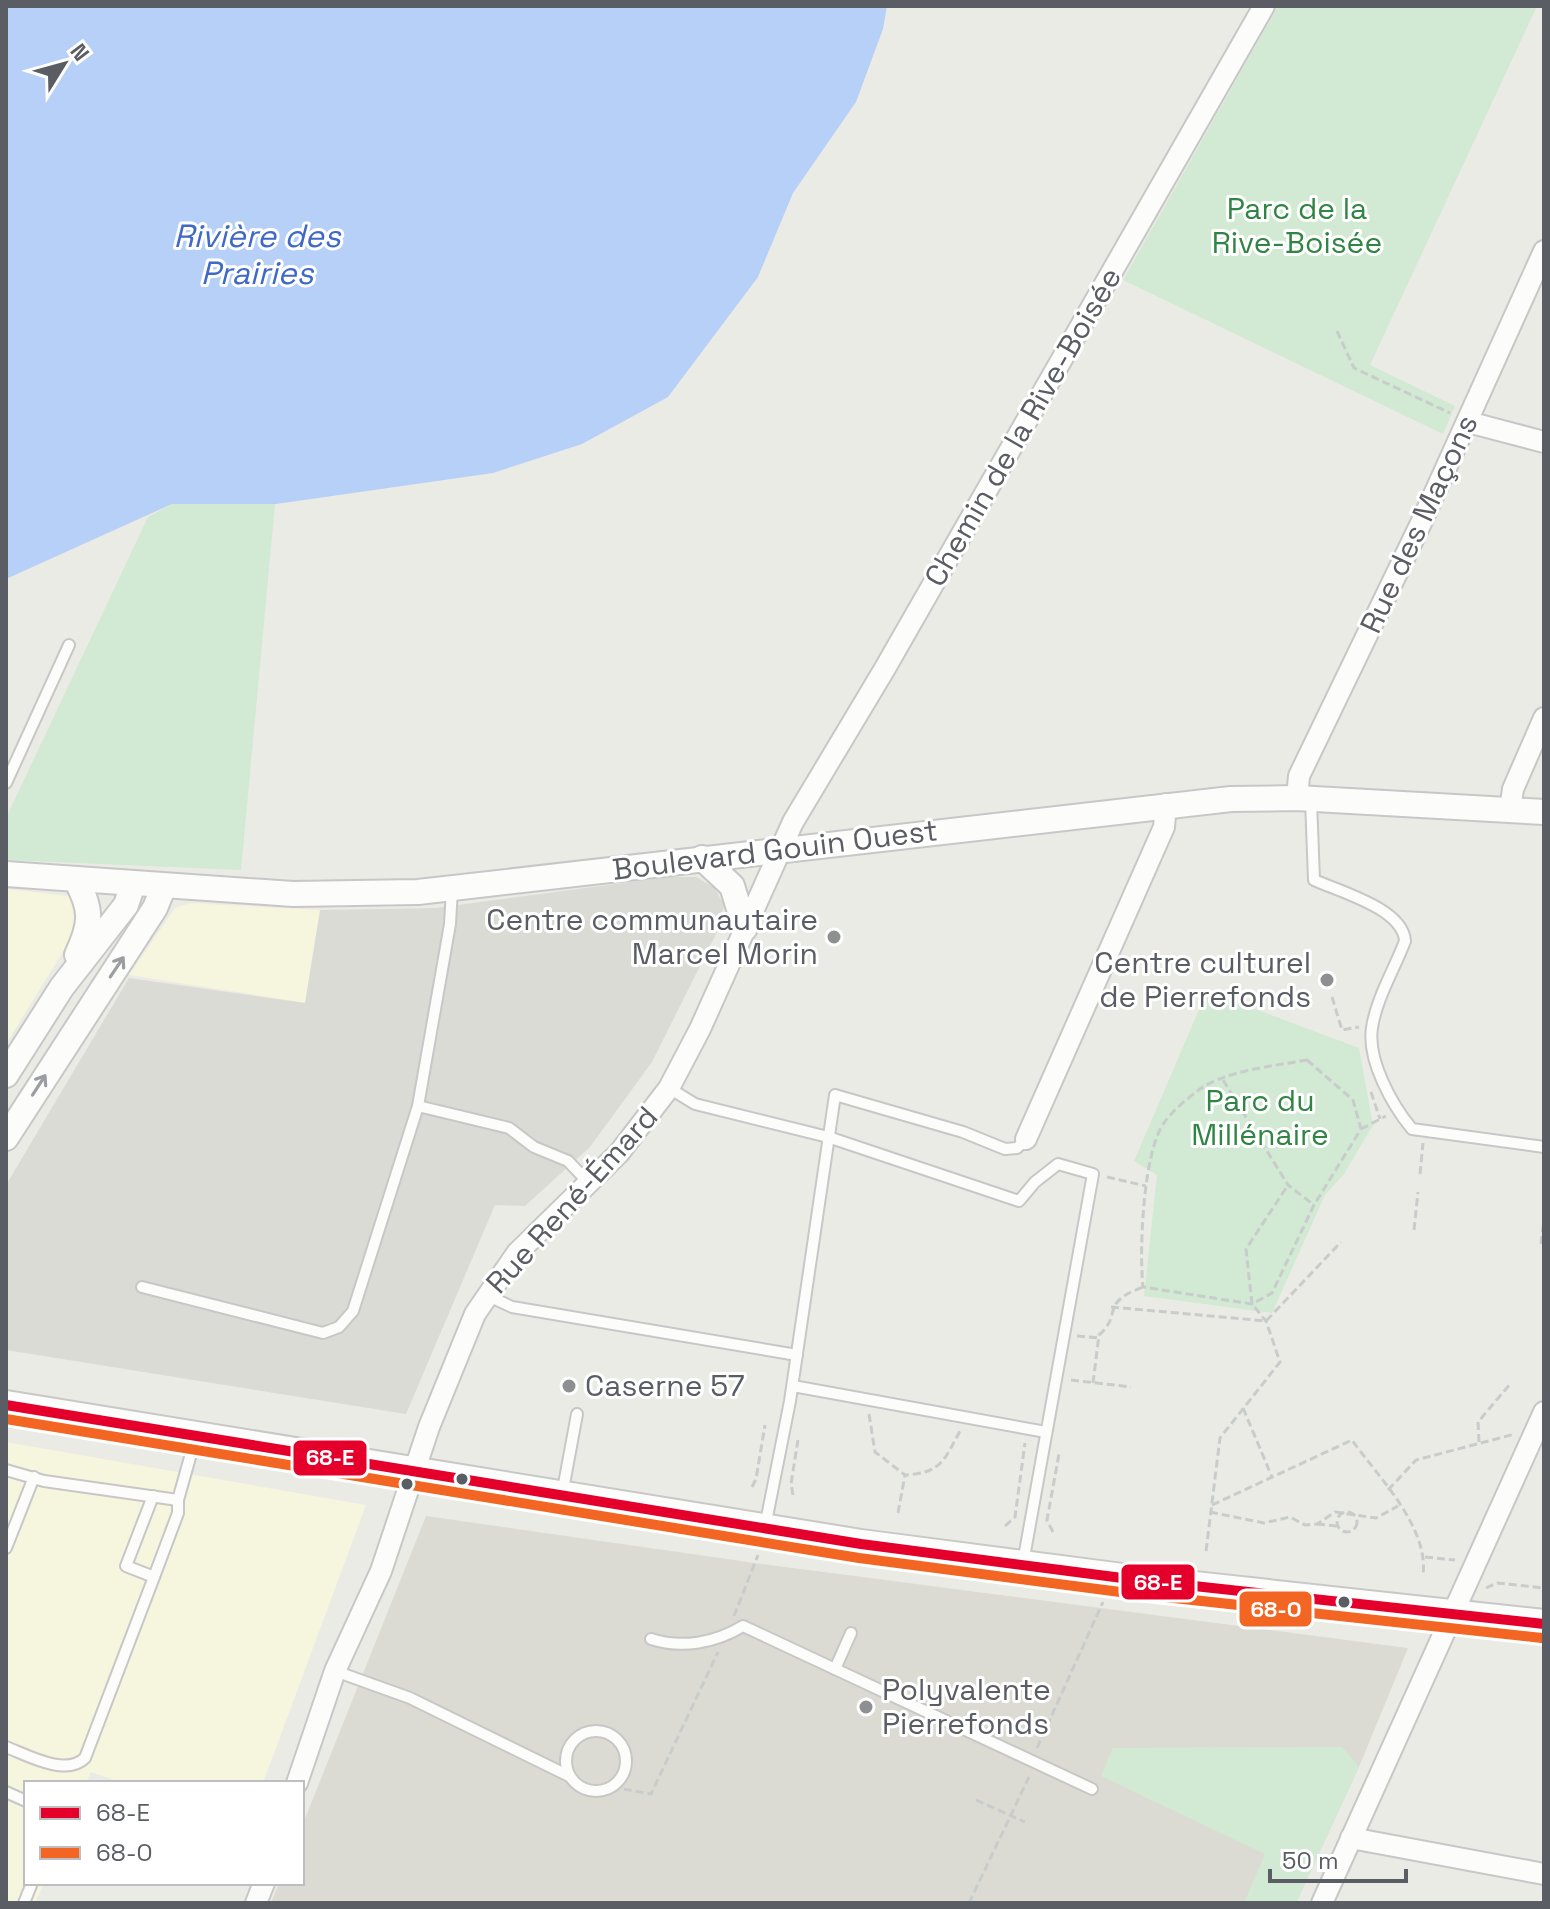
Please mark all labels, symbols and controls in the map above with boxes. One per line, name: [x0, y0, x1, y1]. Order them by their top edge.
north arrow: [24, 24, 104, 104]
text: N: [64, 38, 96, 66]
park label: Parc de la Rive-Boisée: [1212, 189, 1382, 262]
water label: Rivière des Prairies: [173, 216, 342, 293]
street label: Chemin de la Rive-Boisée: [915, 260, 1130, 593]
street label: Rue des Maçons: [1351, 408, 1486, 639]
street label: Boulevard Gouin Ouest: [610, 810, 940, 889]
place label: Centre communautaire Marcel Morin: [486, 900, 818, 973]
marker: Centre communautaire Marcel Morin: [825, 928, 843, 946]
place label: Centre culturel de Pierrefonds: [1094, 943, 1311, 1016]
one-way arrow: [108, 956, 125, 978]
marker: Centre culturel de Pierrefonds: [1318, 971, 1336, 989]
one-way arrow: [31, 1074, 48, 1096]
park label: Parc du Millénaire: [1191, 1081, 1329, 1154]
street label: Rue René-Émard: [477, 1098, 666, 1302]
place label: Caserne 57: [585, 1366, 745, 1405]
marker: Caserne 57: [560, 1377, 578, 1395]
line badge: 68-E: [292, 1439, 368, 1477]
text: 68-E: [306, 1443, 354, 1471]
unlabelled marker: [454, 1471, 470, 1487]
unlabelled marker: [399, 1476, 415, 1492]
line badge: 68-E: [1120, 1563, 1196, 1601]
text: 68-E: [1134, 1568, 1182, 1596]
line badge: 68-O: [1238, 1590, 1313, 1628]
unlabelled marker: [1336, 1594, 1352, 1610]
text: 68-O: [1250, 1595, 1302, 1623]
place label: Polyvalente Pierrefonds: [882, 1670, 1051, 1743]
marker: Polyvalente Pierrefonds: [857, 1698, 875, 1716]
legend: [24, 1781, 304, 1885]
text: 68-E: [96, 1797, 150, 1828]
scale bar: [1270, 1833, 1406, 1883]
text: 68-O: [96, 1837, 153, 1868]
text: 50 m: [1282, 1845, 1339, 1876]

